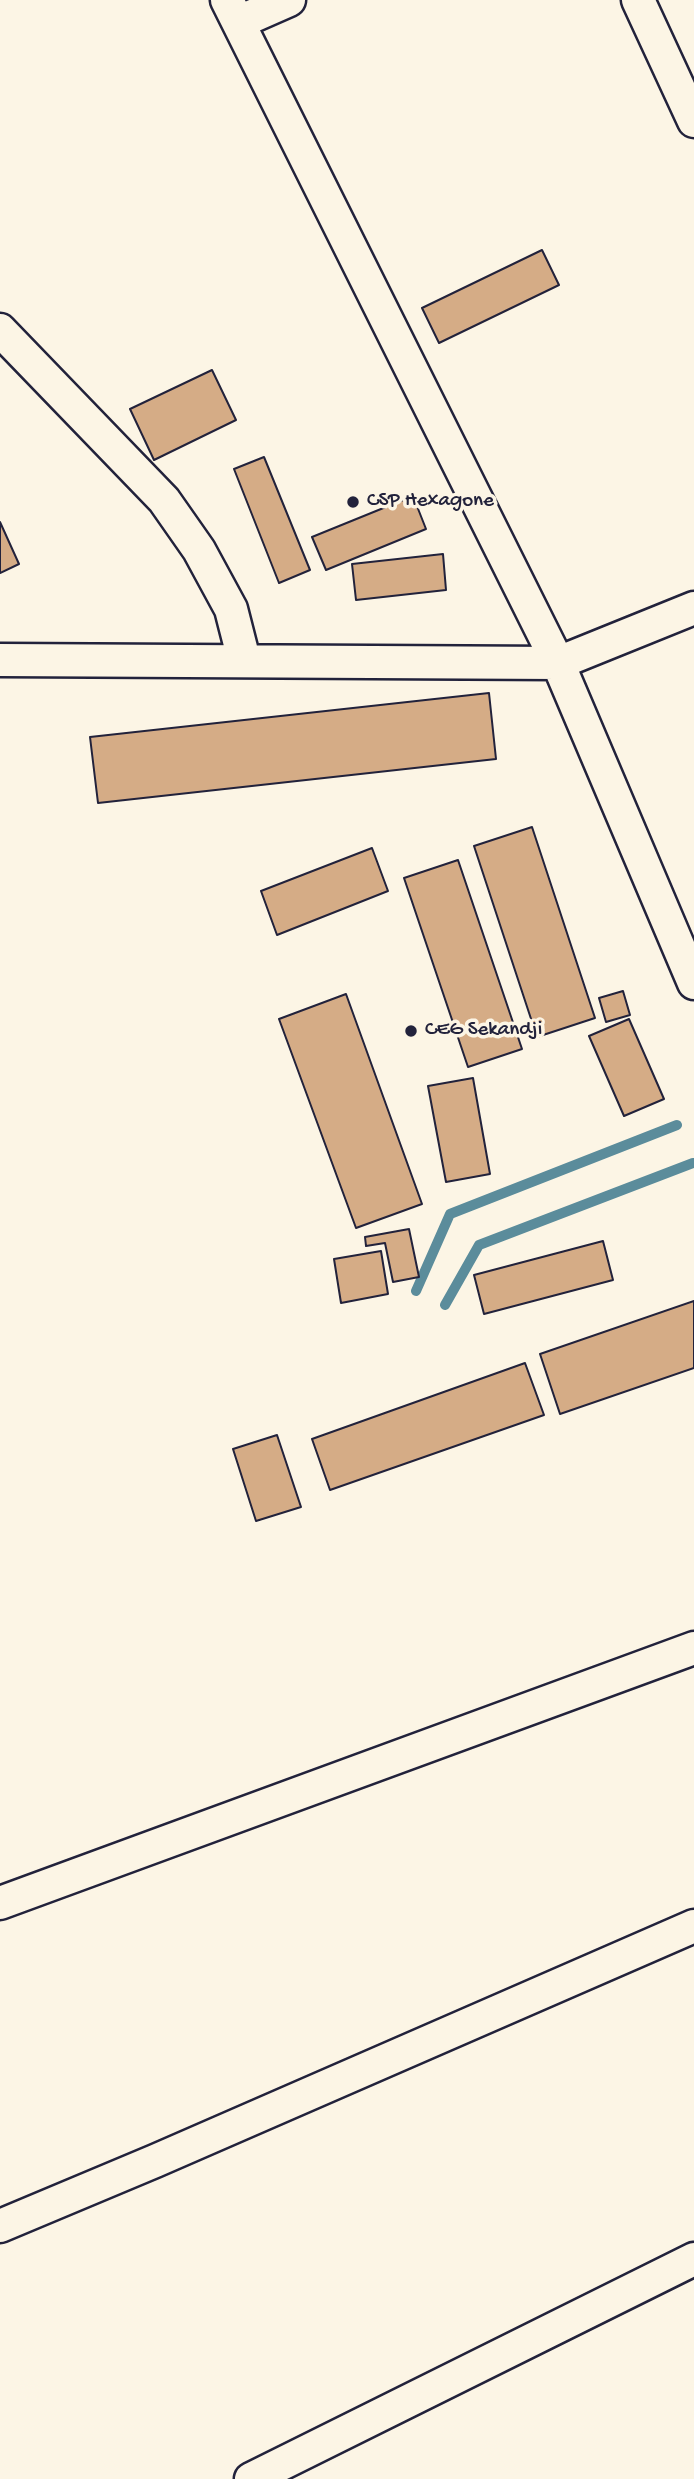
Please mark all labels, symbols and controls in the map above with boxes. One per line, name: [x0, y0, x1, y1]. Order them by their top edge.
place label: CSP Hexagone: [367, 489, 494, 515]
marker: CSP Hexagone: [345, 494, 361, 510]
place label: CEG Sekandji: [425, 1018, 542, 1044]
marker: CEG Sekandji: [403, 1023, 419, 1039]

